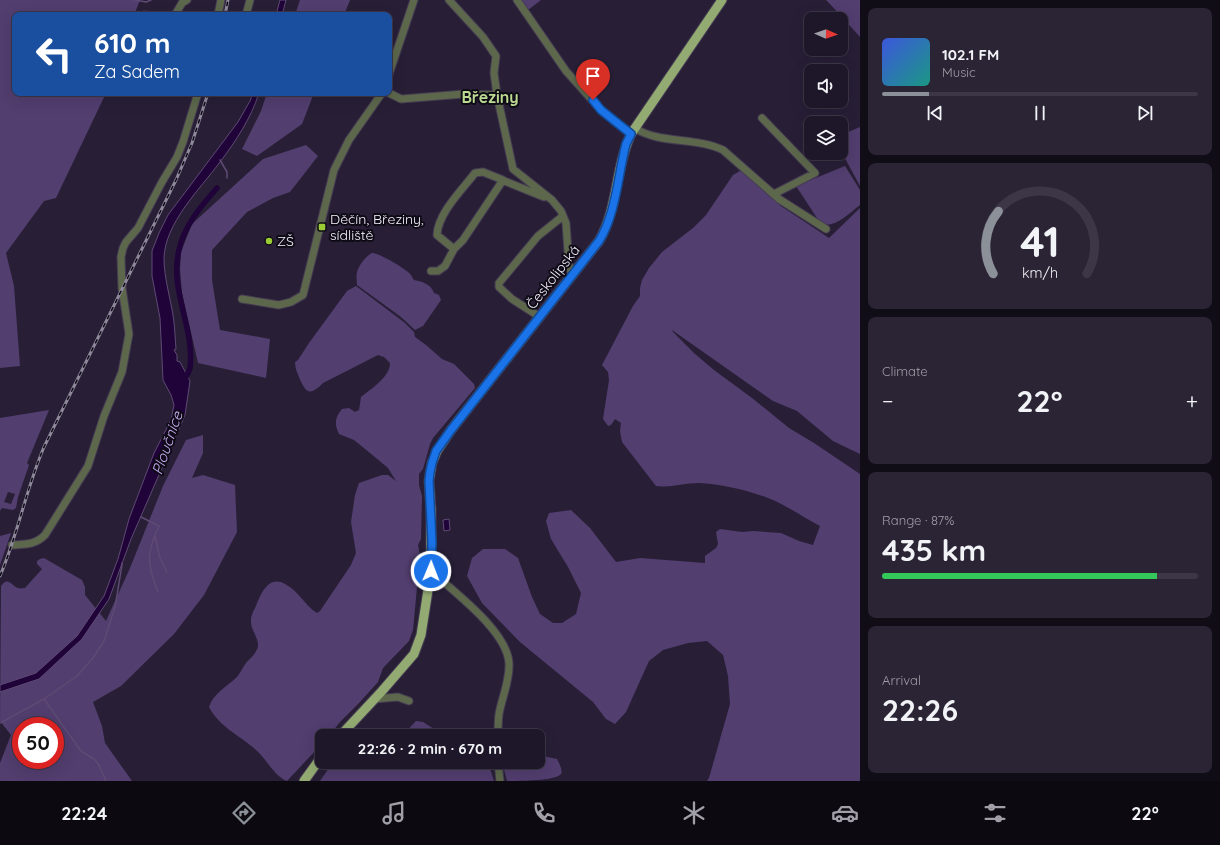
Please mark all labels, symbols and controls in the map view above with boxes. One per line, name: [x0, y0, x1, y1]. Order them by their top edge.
north arrow: [804, 12, 848, 56]
map controls: [804, 12, 848, 160]
text: 610 m: [94, 25, 171, 60]
icon: left: [28, 28, 80, 80]
text: 102.1 FM: [942, 45, 999, 64]
pin: [576, 59, 610, 100]
text: Za Sadem: [94, 60, 180, 83]
button: sound: [804, 64, 848, 108]
text: Music: [942, 64, 976, 80]
icon: arrive: [582, 65, 604, 87]
district label: Březiny: [461, 87, 519, 107]
icon: previous: [924, 102, 946, 124]
icon: pause: [1029, 102, 1051, 124]
icon: next: [1134, 102, 1156, 124]
button: layers: [804, 116, 848, 160]
place label: Děčín, Březiny, sídliště: [330, 210, 424, 244]
text: 41: [1020, 215, 1060, 267]
marker: Děčín, Březiny, sídliště: [317, 222, 327, 232]
place label: ZŠ: [277, 232, 294, 250]
marker: ZŠ: [264, 236, 274, 246]
street label: Českolipská: [522, 241, 584, 313]
text: km/h: [1022, 263, 1058, 281]
text: Climate: [882, 363, 928, 379]
text: 22°: [1017, 382, 1062, 420]
text: −: [882, 387, 893, 415]
text: +: [1186, 387, 1198, 415]
water label: Ploučnice: [147, 408, 187, 477]
text: Range · 87%: [882, 512, 954, 528]
text: 435 km: [882, 531, 986, 569]
position arrow: [410, 550, 452, 592]
text: Arrival: [882, 672, 921, 688]
text: 22:26: [882, 691, 958, 729]
speed limit sign: 50: [12, 717, 64, 769]
text: 22:26 · 2 min · 670 m: [358, 739, 502, 758]
icon: directions: [230, 799, 258, 827]
icon: music: [380, 799, 408, 827]
icon: phone: [530, 799, 558, 827]
icon: climate: [680, 799, 708, 827]
icon: car: [831, 799, 859, 827]
icon: filters: [981, 799, 1009, 827]
text: 22:24: [61, 802, 107, 825]
text: 22°: [1131, 802, 1159, 825]

